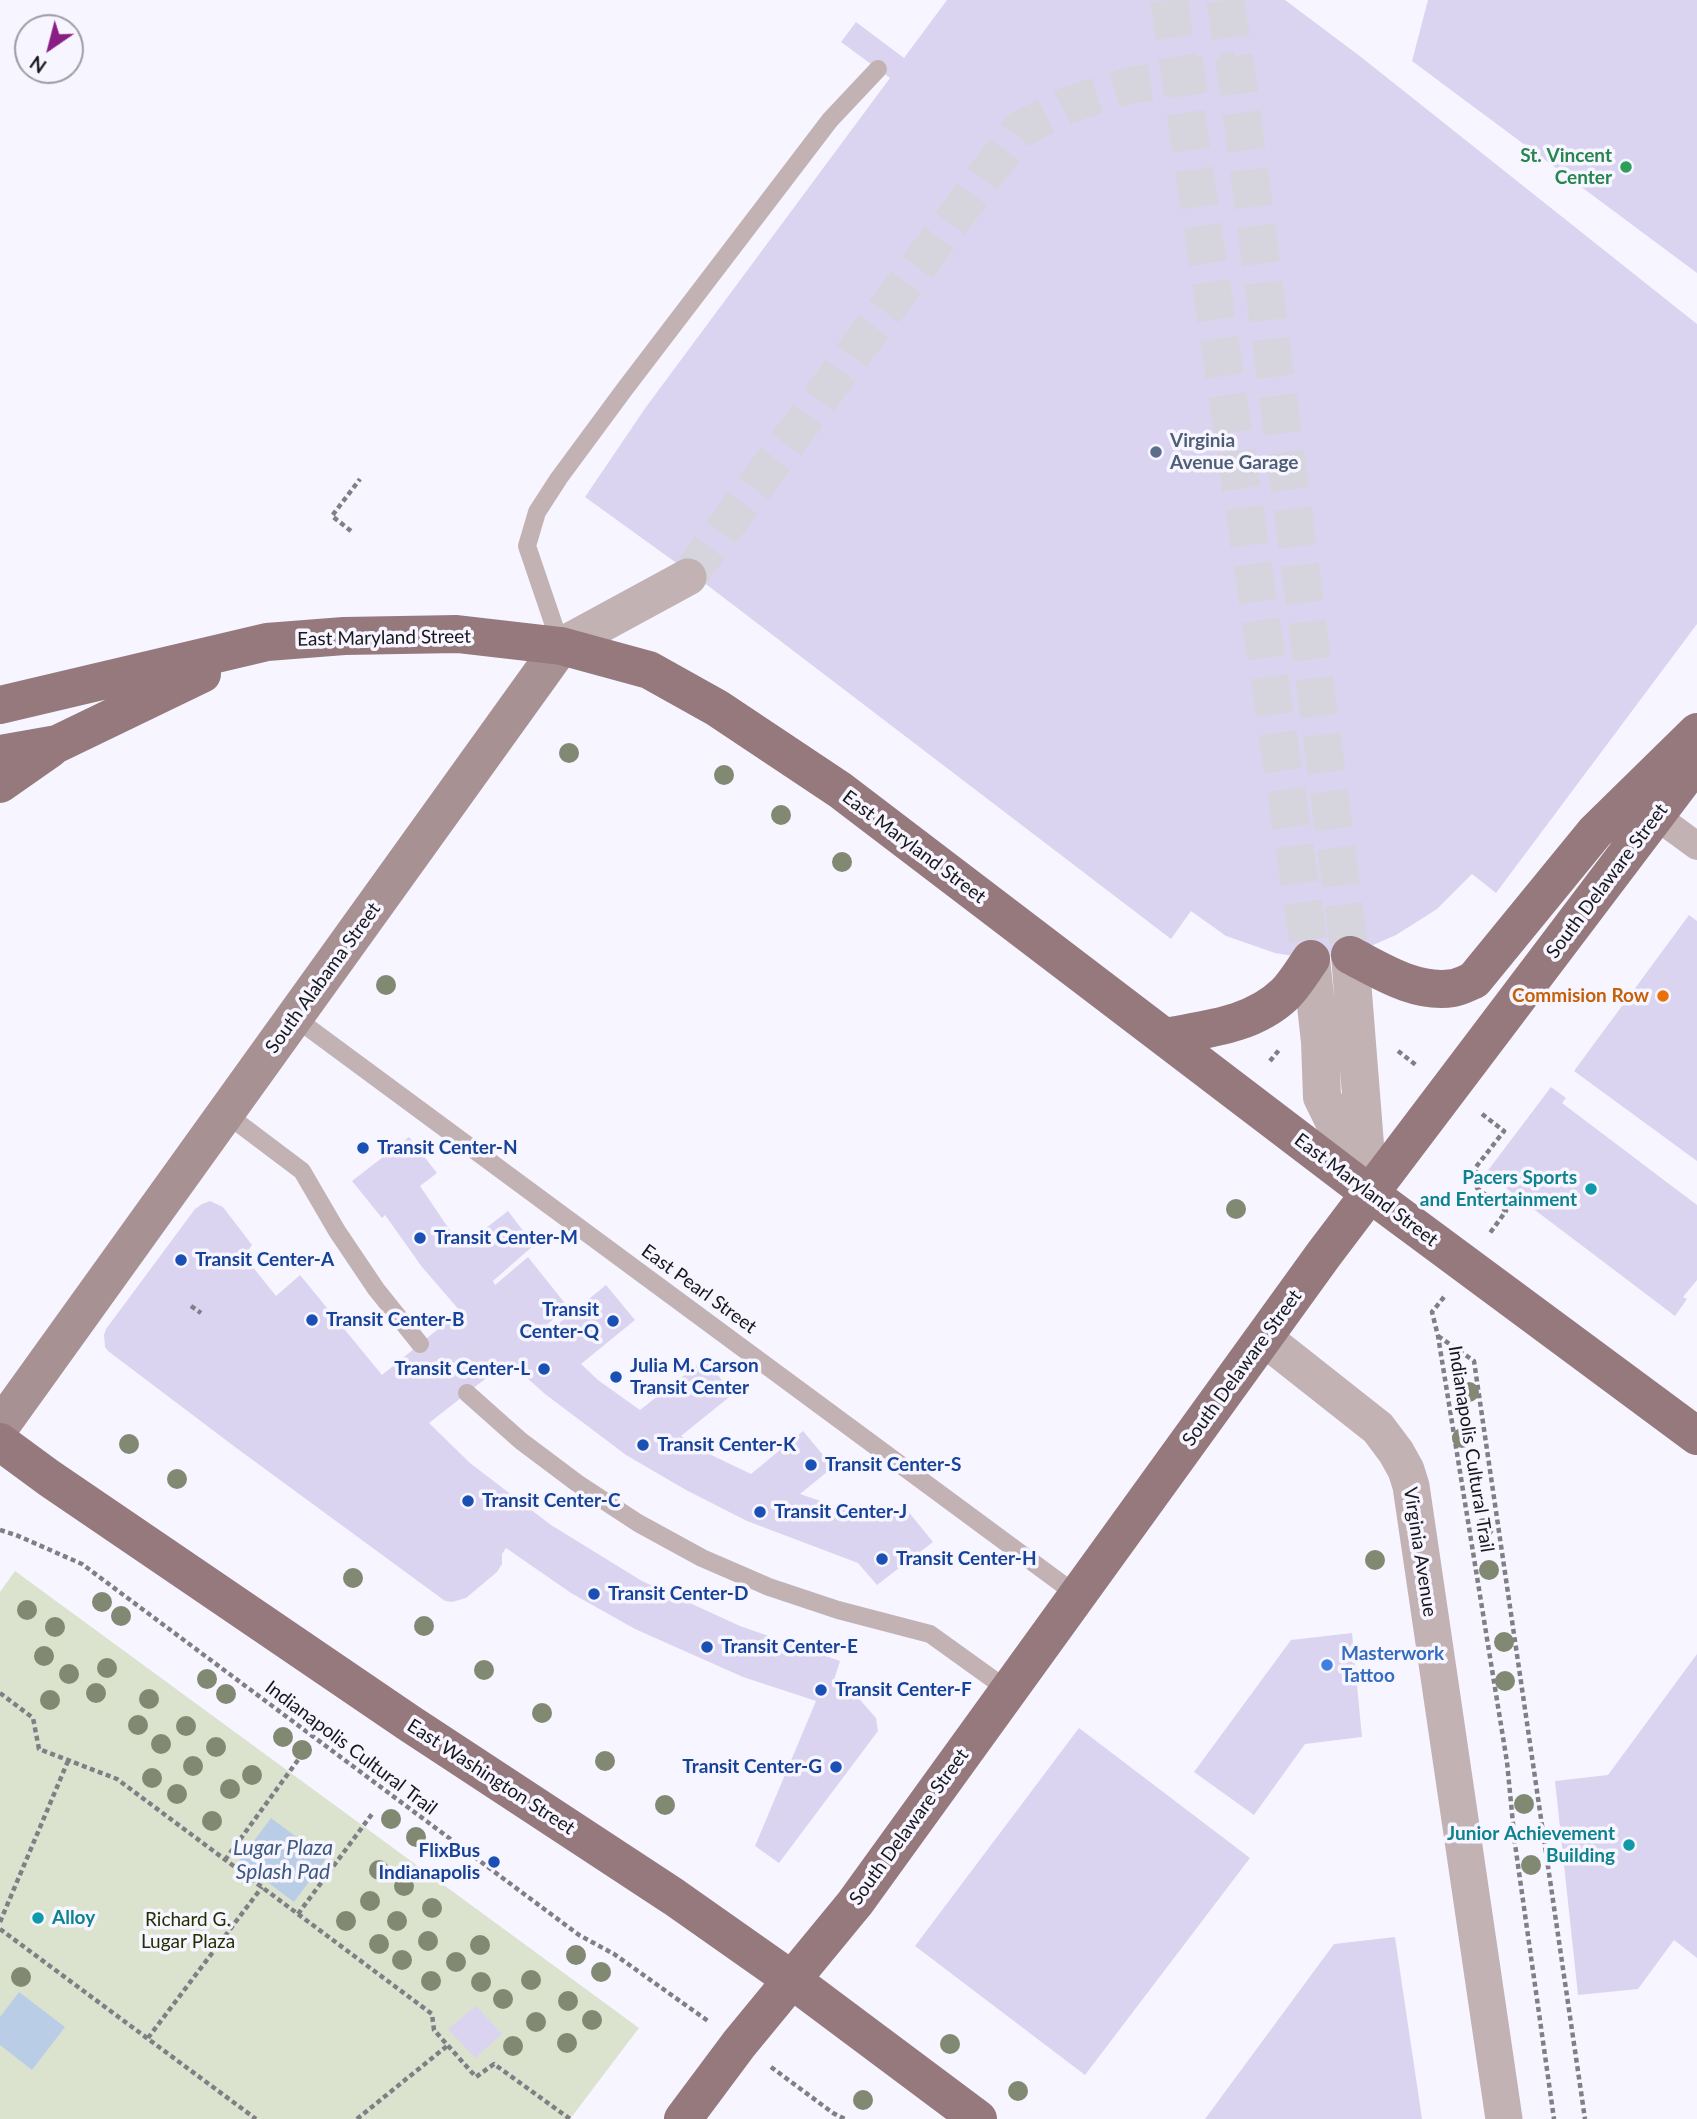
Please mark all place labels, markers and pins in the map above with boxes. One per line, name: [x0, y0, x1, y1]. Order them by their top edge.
place label: St. Vincent Center: [1520, 145, 1612, 189]
marker: St. Vincent Center: [1618, 159, 1634, 175]
place label: Virginia Avenue Garage: [1170, 430, 1298, 474]
marker: Virginia Avenue Garage: [1148, 444, 1164, 460]
place label: Commision Row: [1512, 985, 1649, 1007]
marker: Commision Row: [1655, 988, 1671, 1004]
place label: Transit Center-N: [377, 1137, 518, 1159]
marker: Transit Center-N: [355, 1140, 371, 1156]
place label: Pacers Sports and Entertainment: [1420, 1167, 1577, 1211]
marker: Pacers Sports and Entertainment: [1583, 1181, 1599, 1197]
place label: Transit Center-M: [434, 1227, 578, 1249]
marker: Transit Center-M: [412, 1230, 428, 1246]
place label: Transit Center-A: [195, 1249, 334, 1271]
marker: Transit Center-A: [173, 1252, 189, 1268]
place label: Transit Center-Q: [519, 1299, 599, 1343]
place label: Transit Center-B: [326, 1309, 464, 1331]
marker: Transit Center-B: [304, 1312, 320, 1328]
marker: Transit Center-Q: [605, 1313, 621, 1329]
place label: Julia M. Carson Transit Center: [630, 1355, 759, 1399]
place label: Transit Center-L: [394, 1358, 530, 1380]
marker: Transit Center-L: [536, 1361, 552, 1377]
marker: Julia M. Carson Transit Center: [608, 1369, 624, 1385]
place label: Transit Center-K: [657, 1434, 796, 1456]
marker: Transit Center-K: [635, 1437, 651, 1453]
place label: Transit Center-S: [825, 1454, 961, 1476]
marker: Transit Center-S: [803, 1457, 819, 1473]
place label: Transit Center-C: [482, 1490, 620, 1512]
marker: Transit Center-C: [460, 1493, 476, 1509]
place label: Transit Center-J: [774, 1501, 907, 1523]
marker: Transit Center-J: [752, 1504, 768, 1520]
place label: Transit Center-H: [896, 1548, 1037, 1570]
marker: Transit Center-H: [874, 1551, 890, 1567]
place label: Transit Center-D: [608, 1583, 748, 1605]
marker: Transit Center-D: [586, 1586, 602, 1602]
place label: Transit Center-E: [721, 1636, 858, 1658]
marker: Transit Center-E: [699, 1639, 715, 1655]
place label: Masterwork Tattoo: [1341, 1643, 1444, 1687]
marker: Masterwork Tattoo: [1319, 1657, 1335, 1673]
place label: Transit Center-F: [835, 1679, 972, 1701]
marker: Transit Center-F: [813, 1682, 829, 1698]
place label: Transit Center-G: [682, 1756, 822, 1778]
marker: Transit Center-G: [828, 1759, 844, 1775]
place label: Junior Achievement Building: [1447, 1823, 1615, 1867]
marker: Junior Achievement Building: [1621, 1837, 1637, 1853]
place label: FlixBus Indianapolis: [379, 1840, 480, 1884]
marker: FlixBus Indianapolis: [486, 1854, 502, 1870]
place label: Alloy: [52, 1907, 95, 1929]
marker: Alloy: [30, 1910, 46, 1926]

